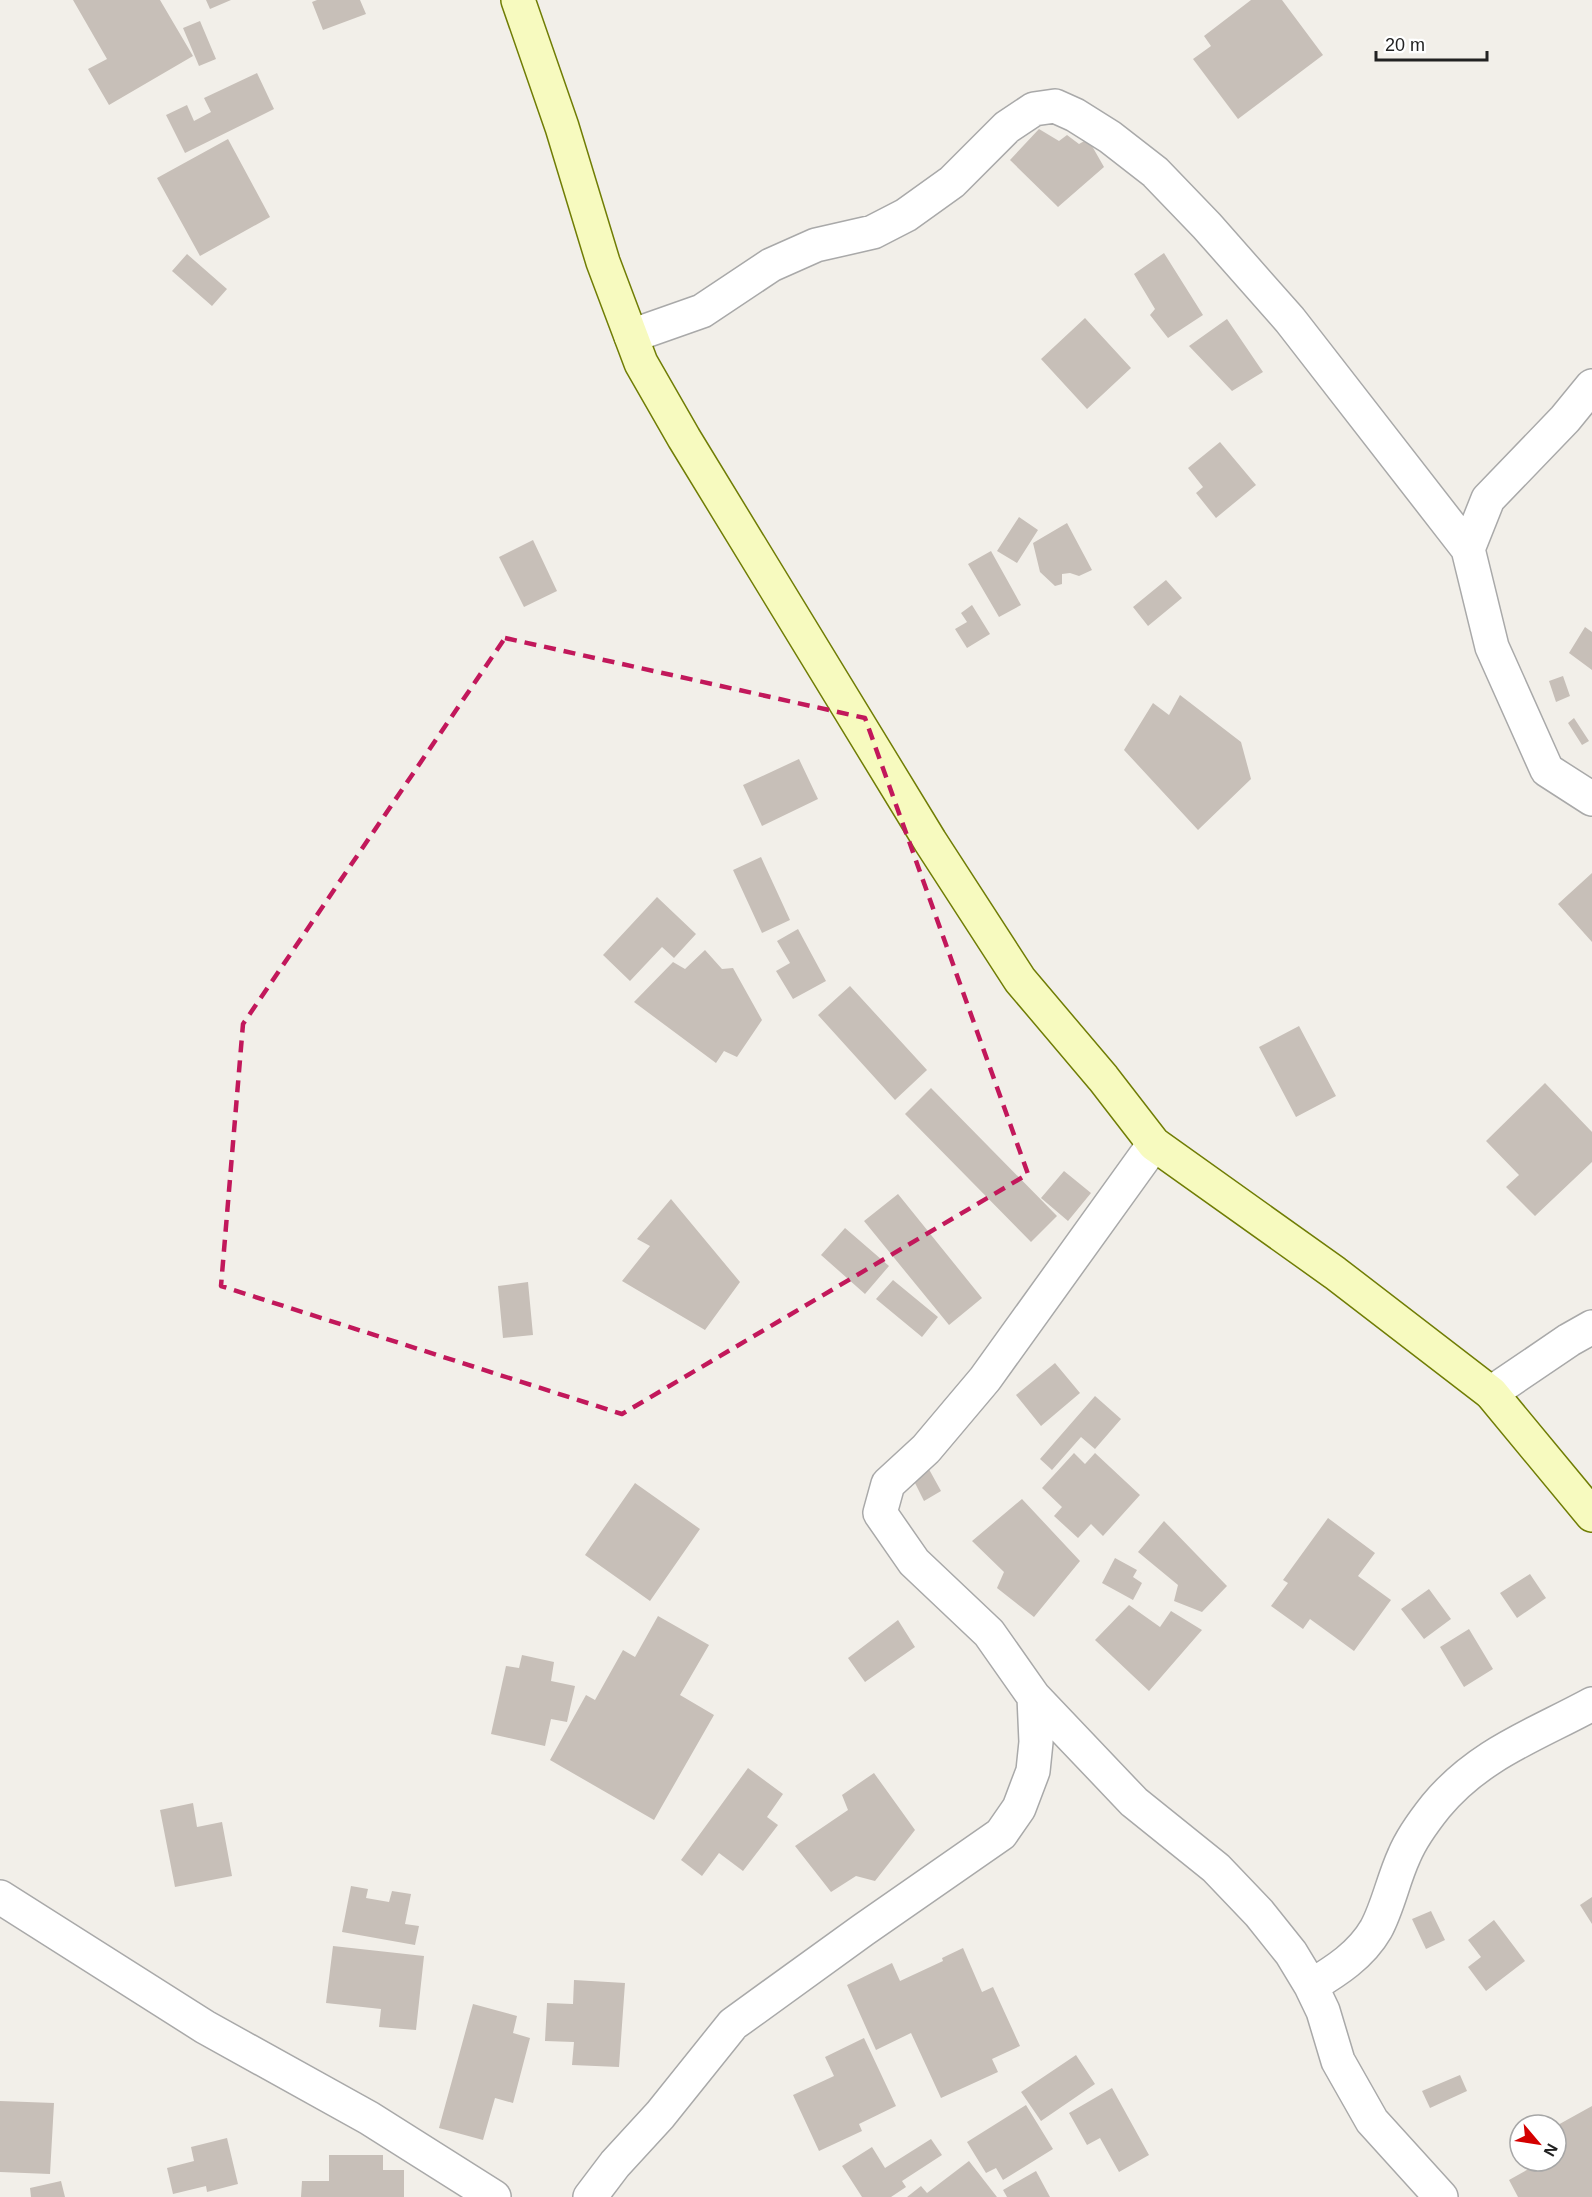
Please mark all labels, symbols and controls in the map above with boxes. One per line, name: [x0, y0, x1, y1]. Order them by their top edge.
scale bar: [1376, 24, 1487, 62]
text: 20 m: [1385, 35, 1425, 55]
north arrow: [1508, 2113, 1568, 2173]
text: N: [1540, 2141, 1561, 2159]

